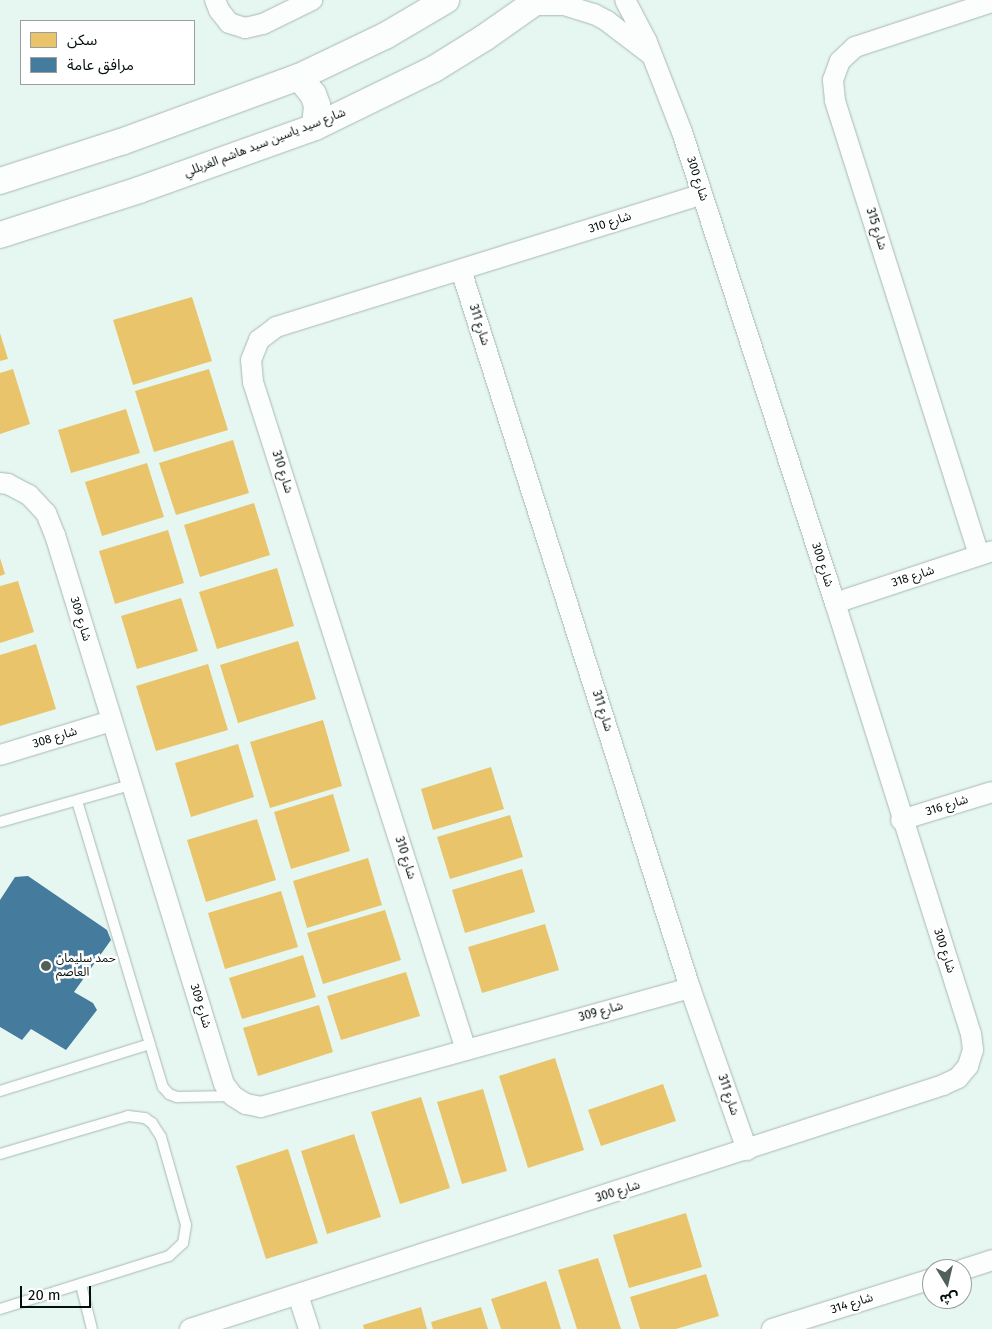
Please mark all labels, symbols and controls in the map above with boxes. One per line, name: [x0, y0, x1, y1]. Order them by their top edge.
legend: [20, 20, 195, 85]
text: سكن: [67, 31, 97, 49]
text: مرافق عامة: [67, 56, 134, 74]
street label: شارع سيد ياسين سيد هاشم الغربللي: [182, 105, 348, 181]
street label: شارع 300: [683, 155, 711, 203]
street label: شارع 315: [862, 206, 890, 252]
street label: شارع 310: [587, 209, 633, 237]
street label: شارع 311: [466, 303, 492, 347]
street label: شارع 310: [268, 449, 296, 495]
street label: شارع 300: [808, 541, 836, 589]
street label: شارع 318: [890, 563, 936, 591]
street label: شارع 309: [66, 595, 94, 643]
street label: شارع 311: [589, 689, 615, 733]
street label: شارع 308: [31, 724, 79, 752]
street label: شارع 316: [924, 793, 970, 819]
street label: شارع 310: [391, 835, 419, 881]
street label: شارع 300: [930, 927, 958, 975]
place label: حمد سليمان العاصم: [56, 952, 116, 980]
marker: حمد سليمان العاصم: [40, 960, 52, 972]
street label: شارع 309: [186, 982, 214, 1030]
street label: شارع 309: [577, 999, 625, 1025]
street label: شارع 311: [714, 1073, 742, 1117]
street label: شارع 300: [594, 1178, 642, 1206]
north arrow: [922, 1259, 972, 1309]
scale bar: [22, 1276, 94, 1308]
text: 20 m: [28, 1286, 61, 1304]
text: ش: [938, 1288, 960, 1308]
street label: شارع 314: [829, 1291, 875, 1317]

